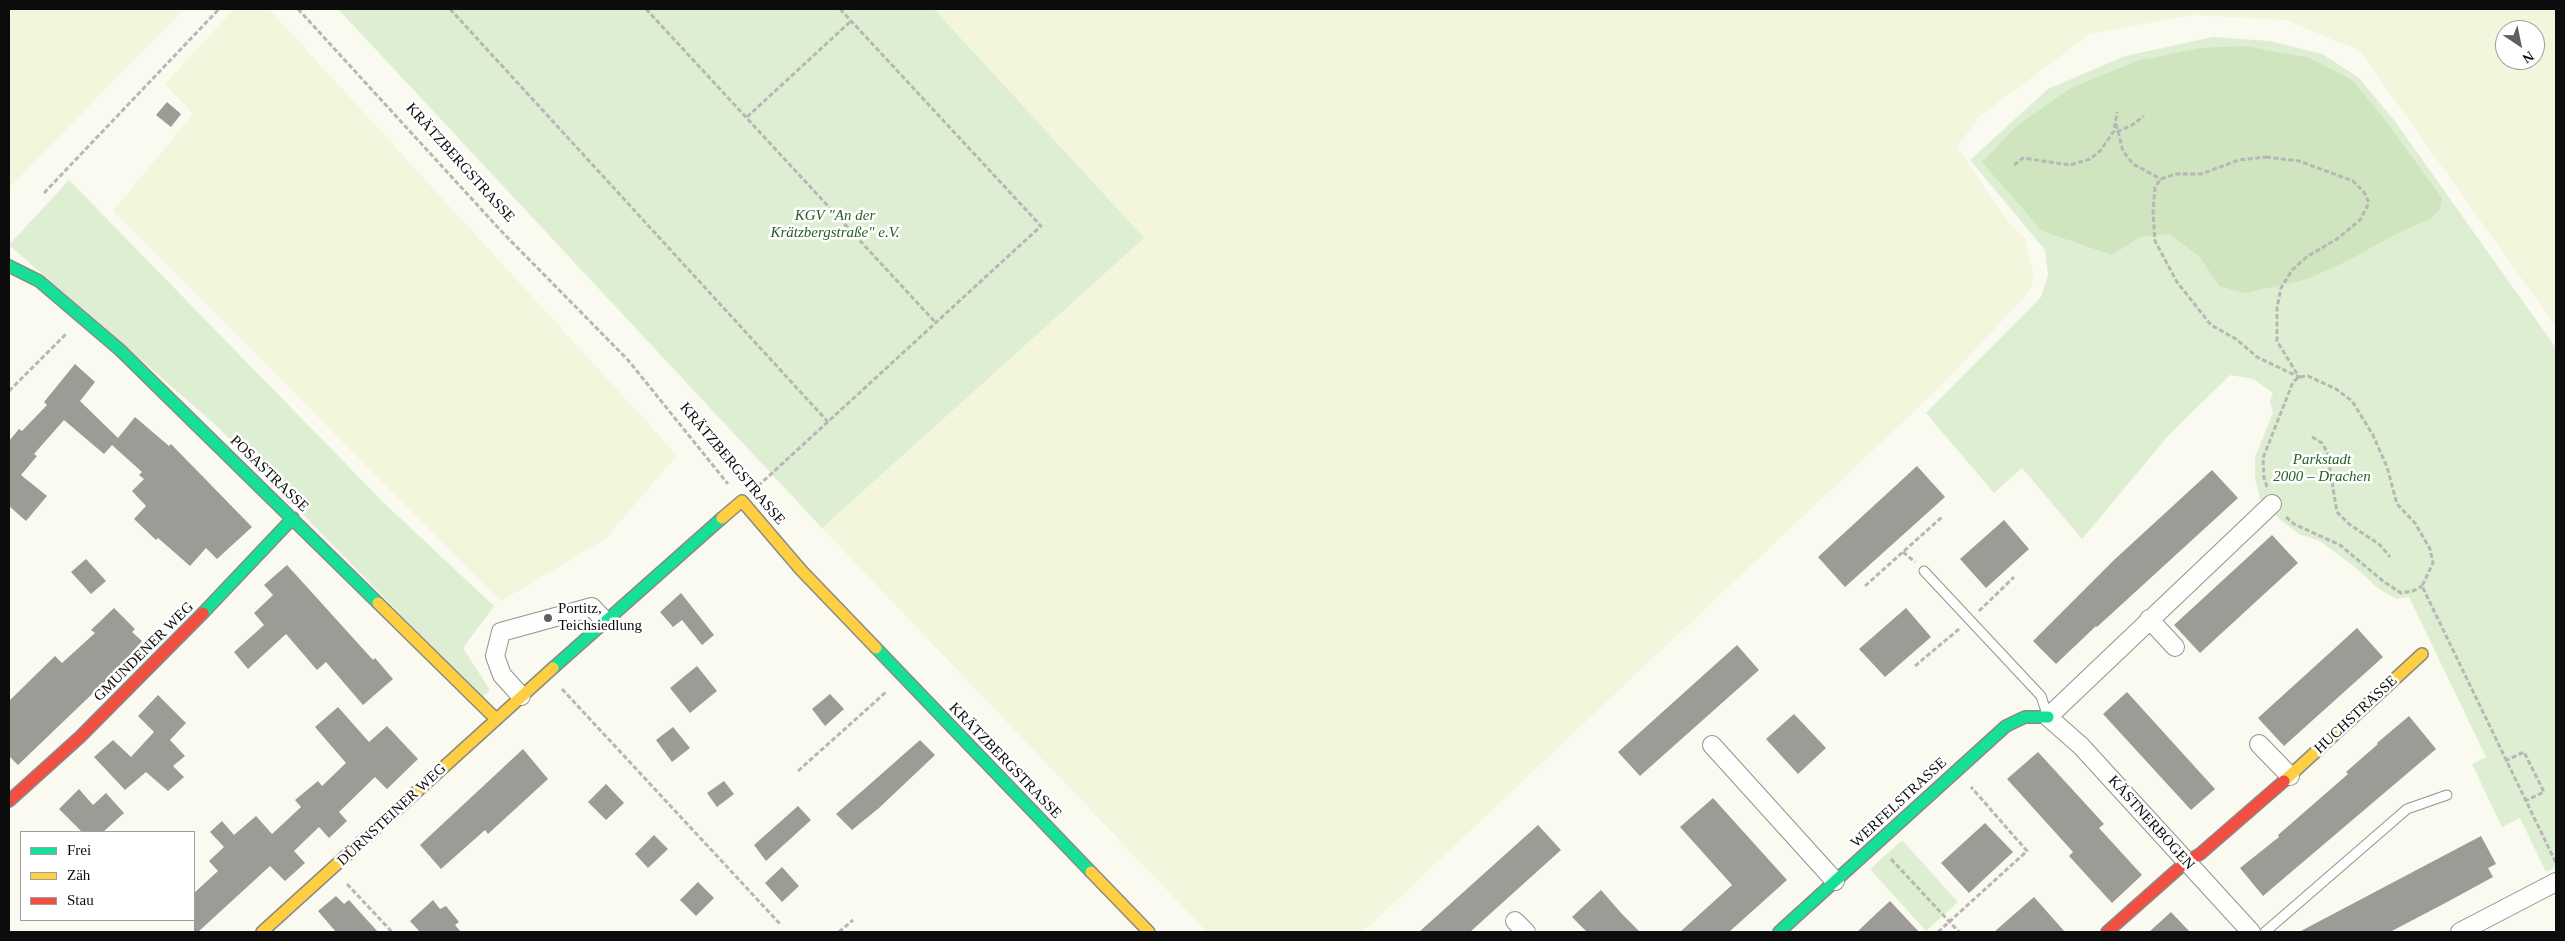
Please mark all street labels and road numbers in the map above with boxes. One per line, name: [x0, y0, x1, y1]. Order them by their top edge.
street label: KRÄTZBERGSTRASSE: [402, 100, 518, 226]
street label: KRÄTZBERGSTRASSE: [676, 399, 788, 529]
street label: POSASTRASSE: [226, 432, 312, 516]
street label: GMUNDENER WEG: [90, 598, 198, 706]
street label: HUCHSTRASSE: [2311, 672, 2401, 758]
street label: KRÄTZBERGSTRASSE: [945, 699, 1065, 823]
street label: WERFELSTRASSE: [1847, 754, 1951, 852]
street label: DÜRNSTEINER WEG: [334, 760, 450, 870]
street label: KÄSTNERBOGEN: [2104, 772, 2198, 874]

